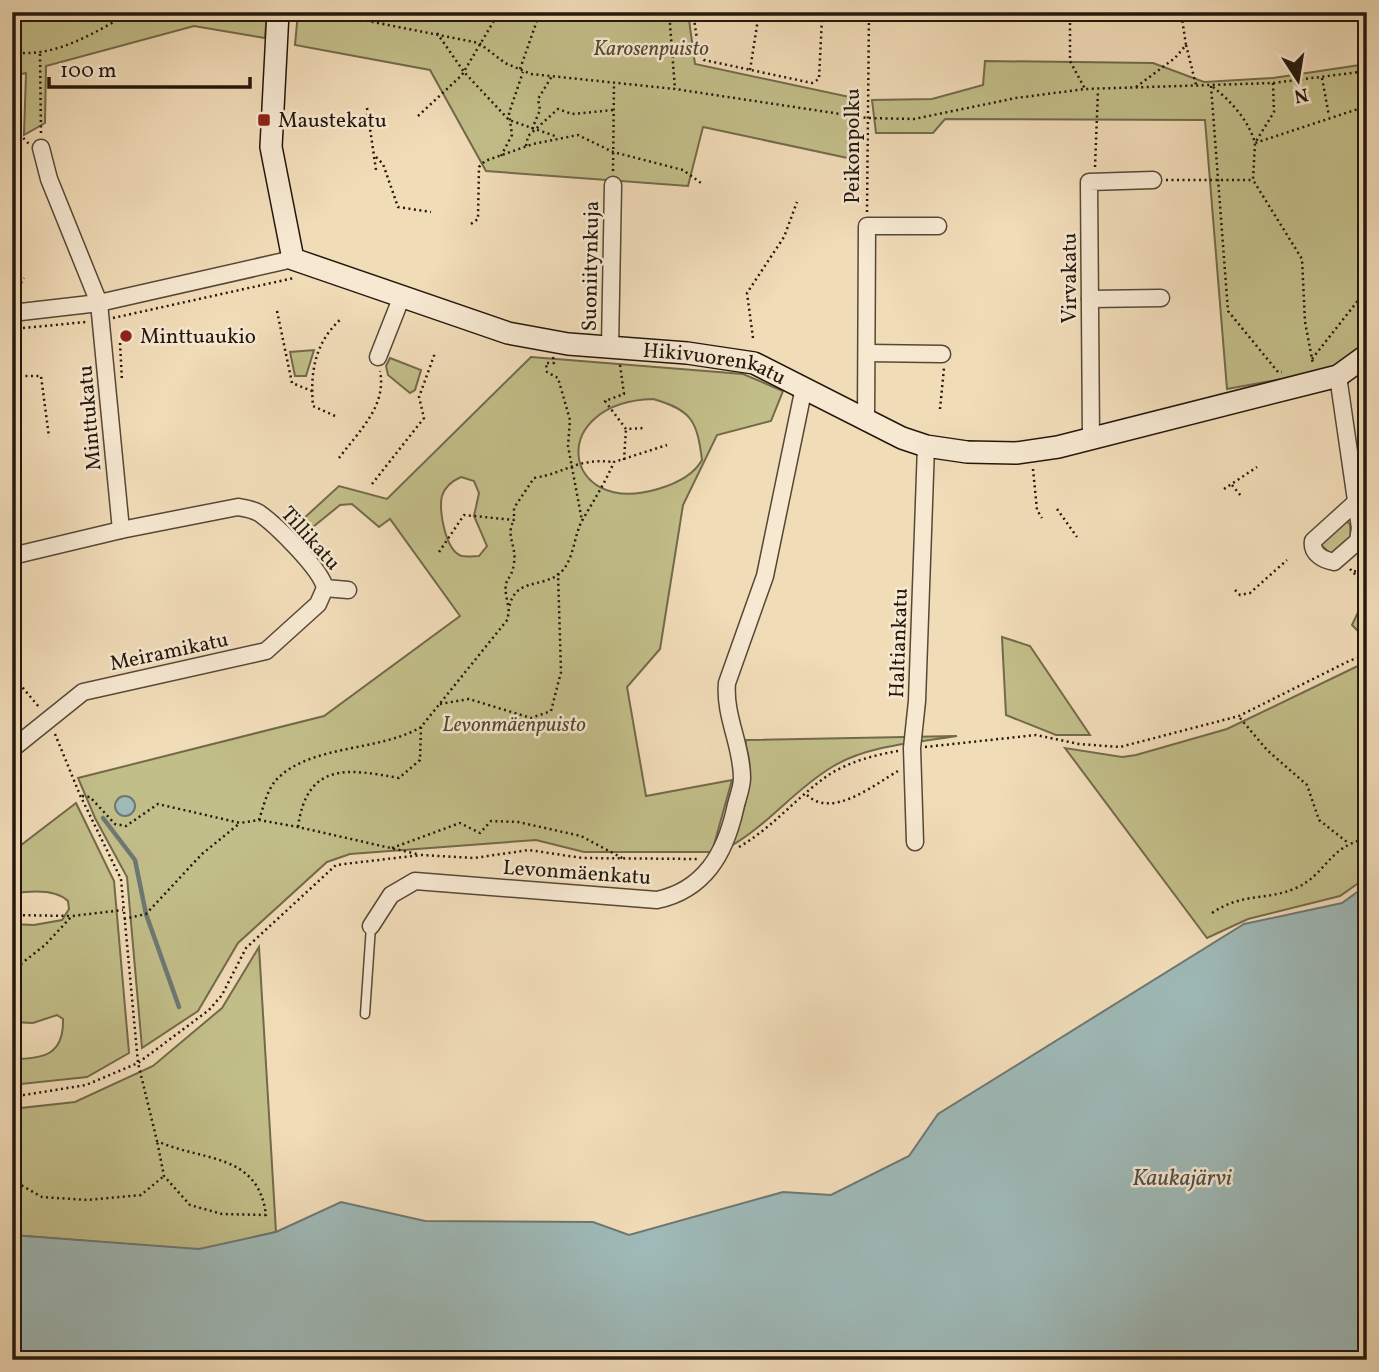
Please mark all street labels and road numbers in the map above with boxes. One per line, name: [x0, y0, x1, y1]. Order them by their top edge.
street label: Peikonpolku: [839, 88, 868, 204]
street label: Suoniitynkuja: [576, 200, 607, 332]
street label: Virvakatu: [1056, 233, 1085, 323]
street label: Hikivuorenkatu: [642, 337, 791, 393]
street label: Minttukatu: [71, 364, 110, 472]
street label: Tillikatu: [273, 501, 347, 577]
street label: Haltiankatu: [883, 588, 916, 699]
street label: Meiramikatu: [107, 626, 231, 679]
street label: Levonmäenkatu: [502, 854, 652, 893]

